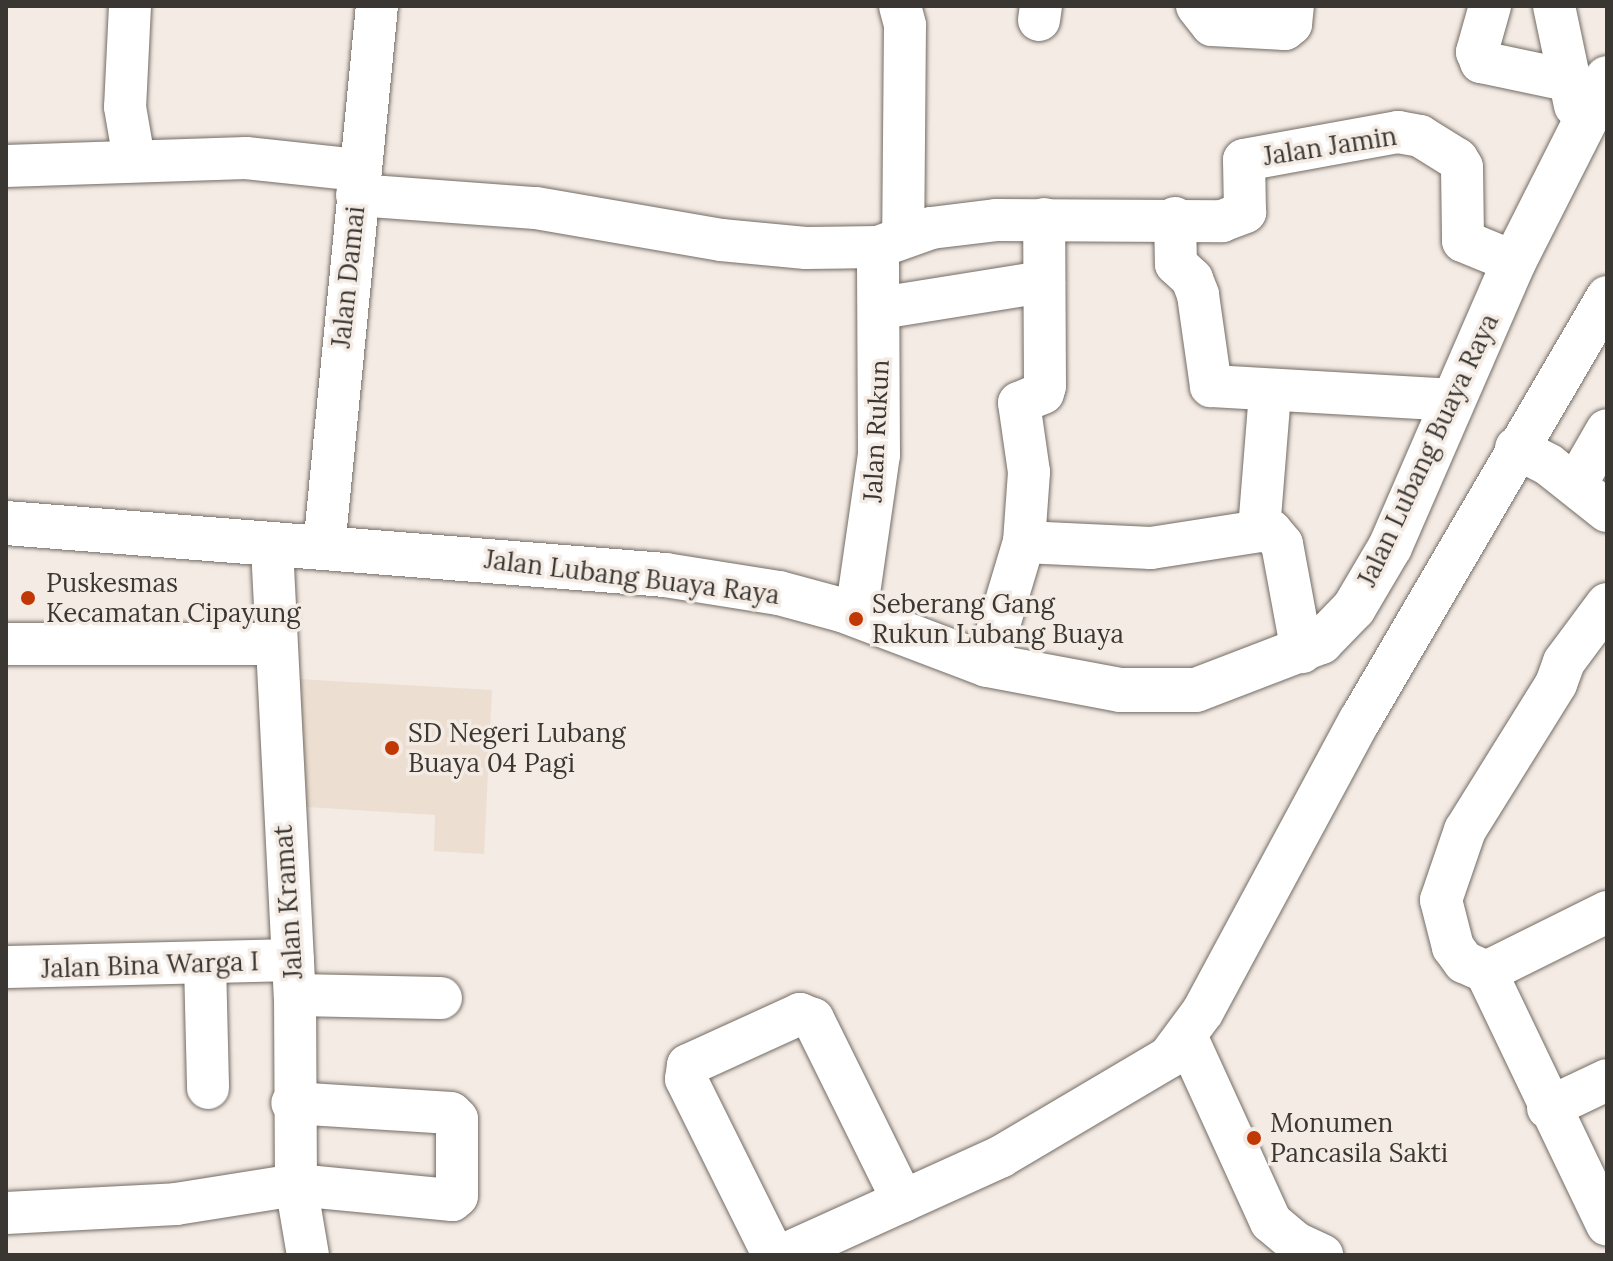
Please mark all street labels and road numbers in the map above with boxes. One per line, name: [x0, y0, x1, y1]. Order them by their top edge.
street label: Jalan Jamin: [1261, 120, 1399, 172]
street label: Jalan Damai: [325, 205, 371, 349]
street label: Jalan Lubang Buaya Raya: [1351, 309, 1505, 591]
street label: Jalan Rukun: [857, 359, 895, 503]
street label: Jalan Lubang Buaya Raya: [483, 543, 781, 611]
street label: Jalan Kramat: [267, 824, 309, 980]
street label: Jalan Bina Warga I: [41, 946, 259, 984]

